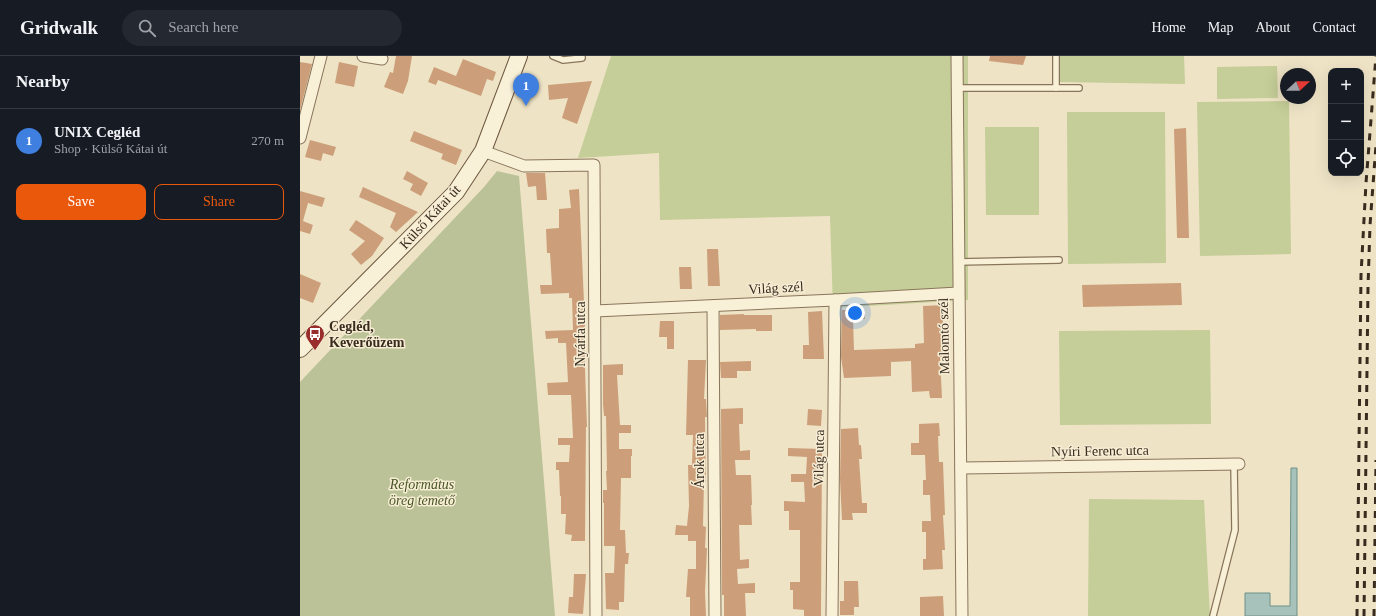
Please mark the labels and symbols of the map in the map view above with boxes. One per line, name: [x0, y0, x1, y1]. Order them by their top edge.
north arrow: [1280, 68, 1316, 104]
pin: 1: [513, 73, 539, 106]
street label: Külső Kátai út: [397, 182, 463, 252]
street label: Világ szél: [748, 279, 804, 297]
street label: Malomtó szél: [936, 297, 952, 374]
street label: Nyárfa utca: [573, 300, 588, 367]
your location: [845, 303, 865, 323]
place label: Cegléd, Keverőüzem: [329, 319, 405, 350]
bus stop icon: Cegléd, Keverőüzem: [304, 323, 326, 351]
street label: Világ utca: [811, 429, 827, 487]
street label: Árok utca: [691, 432, 707, 489]
street label: Nyíri Ferenc utca: [1051, 443, 1150, 459]
park label: Református öreg temető: [389, 477, 456, 508]

